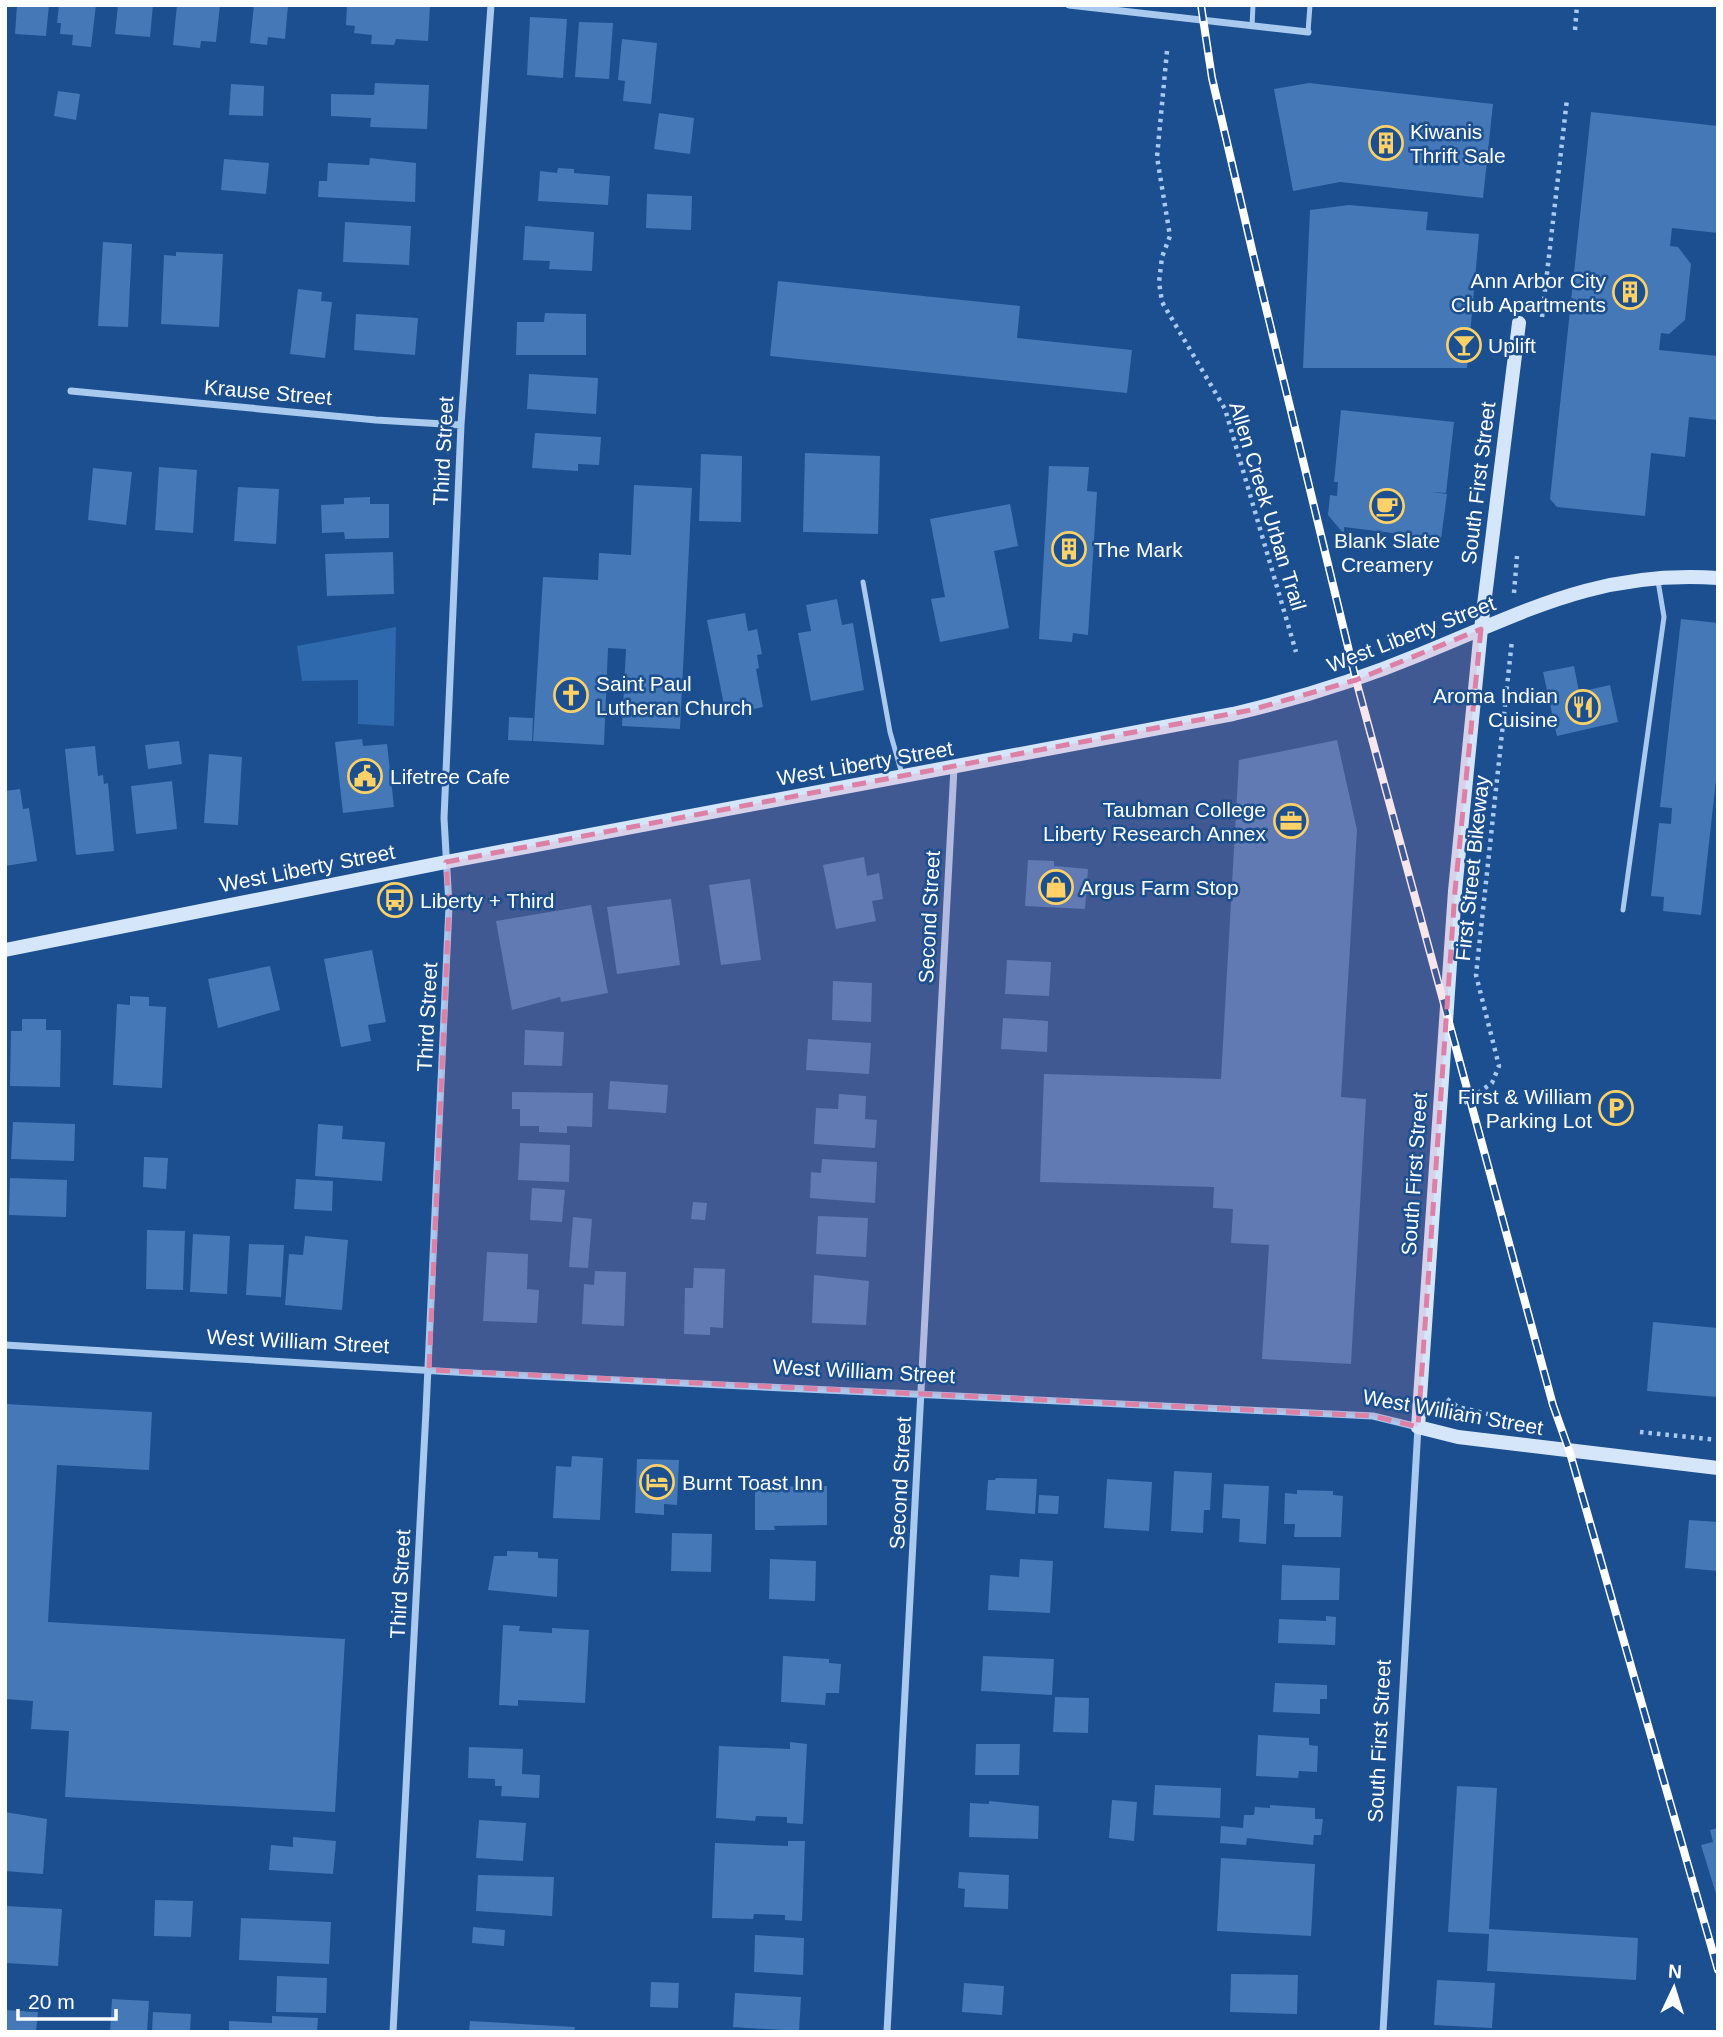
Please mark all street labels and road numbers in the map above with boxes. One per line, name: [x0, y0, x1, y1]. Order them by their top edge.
street label: Krause Street: [203, 375, 333, 409]
street label: Third Street: [429, 395, 457, 506]
street label: Allen Creek Urban Trail: [1225, 399, 1311, 613]
street label: South First Street: [1457, 400, 1499, 565]
street label: West Liberty Street: [1324, 591, 1498, 677]
street label: West Liberty Street: [775, 736, 955, 790]
street label: First Street Bikeway: [1451, 773, 1493, 962]
street label: West Liberty Street: [217, 840, 397, 896]
street label: Second Street: [914, 850, 944, 984]
street label: Third Street: [413, 961, 441, 1072]
street label: South First Street: [1397, 1092, 1431, 1256]
street label: West William Street: [206, 1325, 390, 1357]
street label: West William Street: [772, 1355, 956, 1387]
street label: West William Street: [1361, 1385, 1545, 1439]
street label: Second Street: [885, 1416, 915, 1550]
street label: Third Street: [386, 1528, 414, 1639]
street label: South First Street: [1363, 1659, 1395, 1823]

